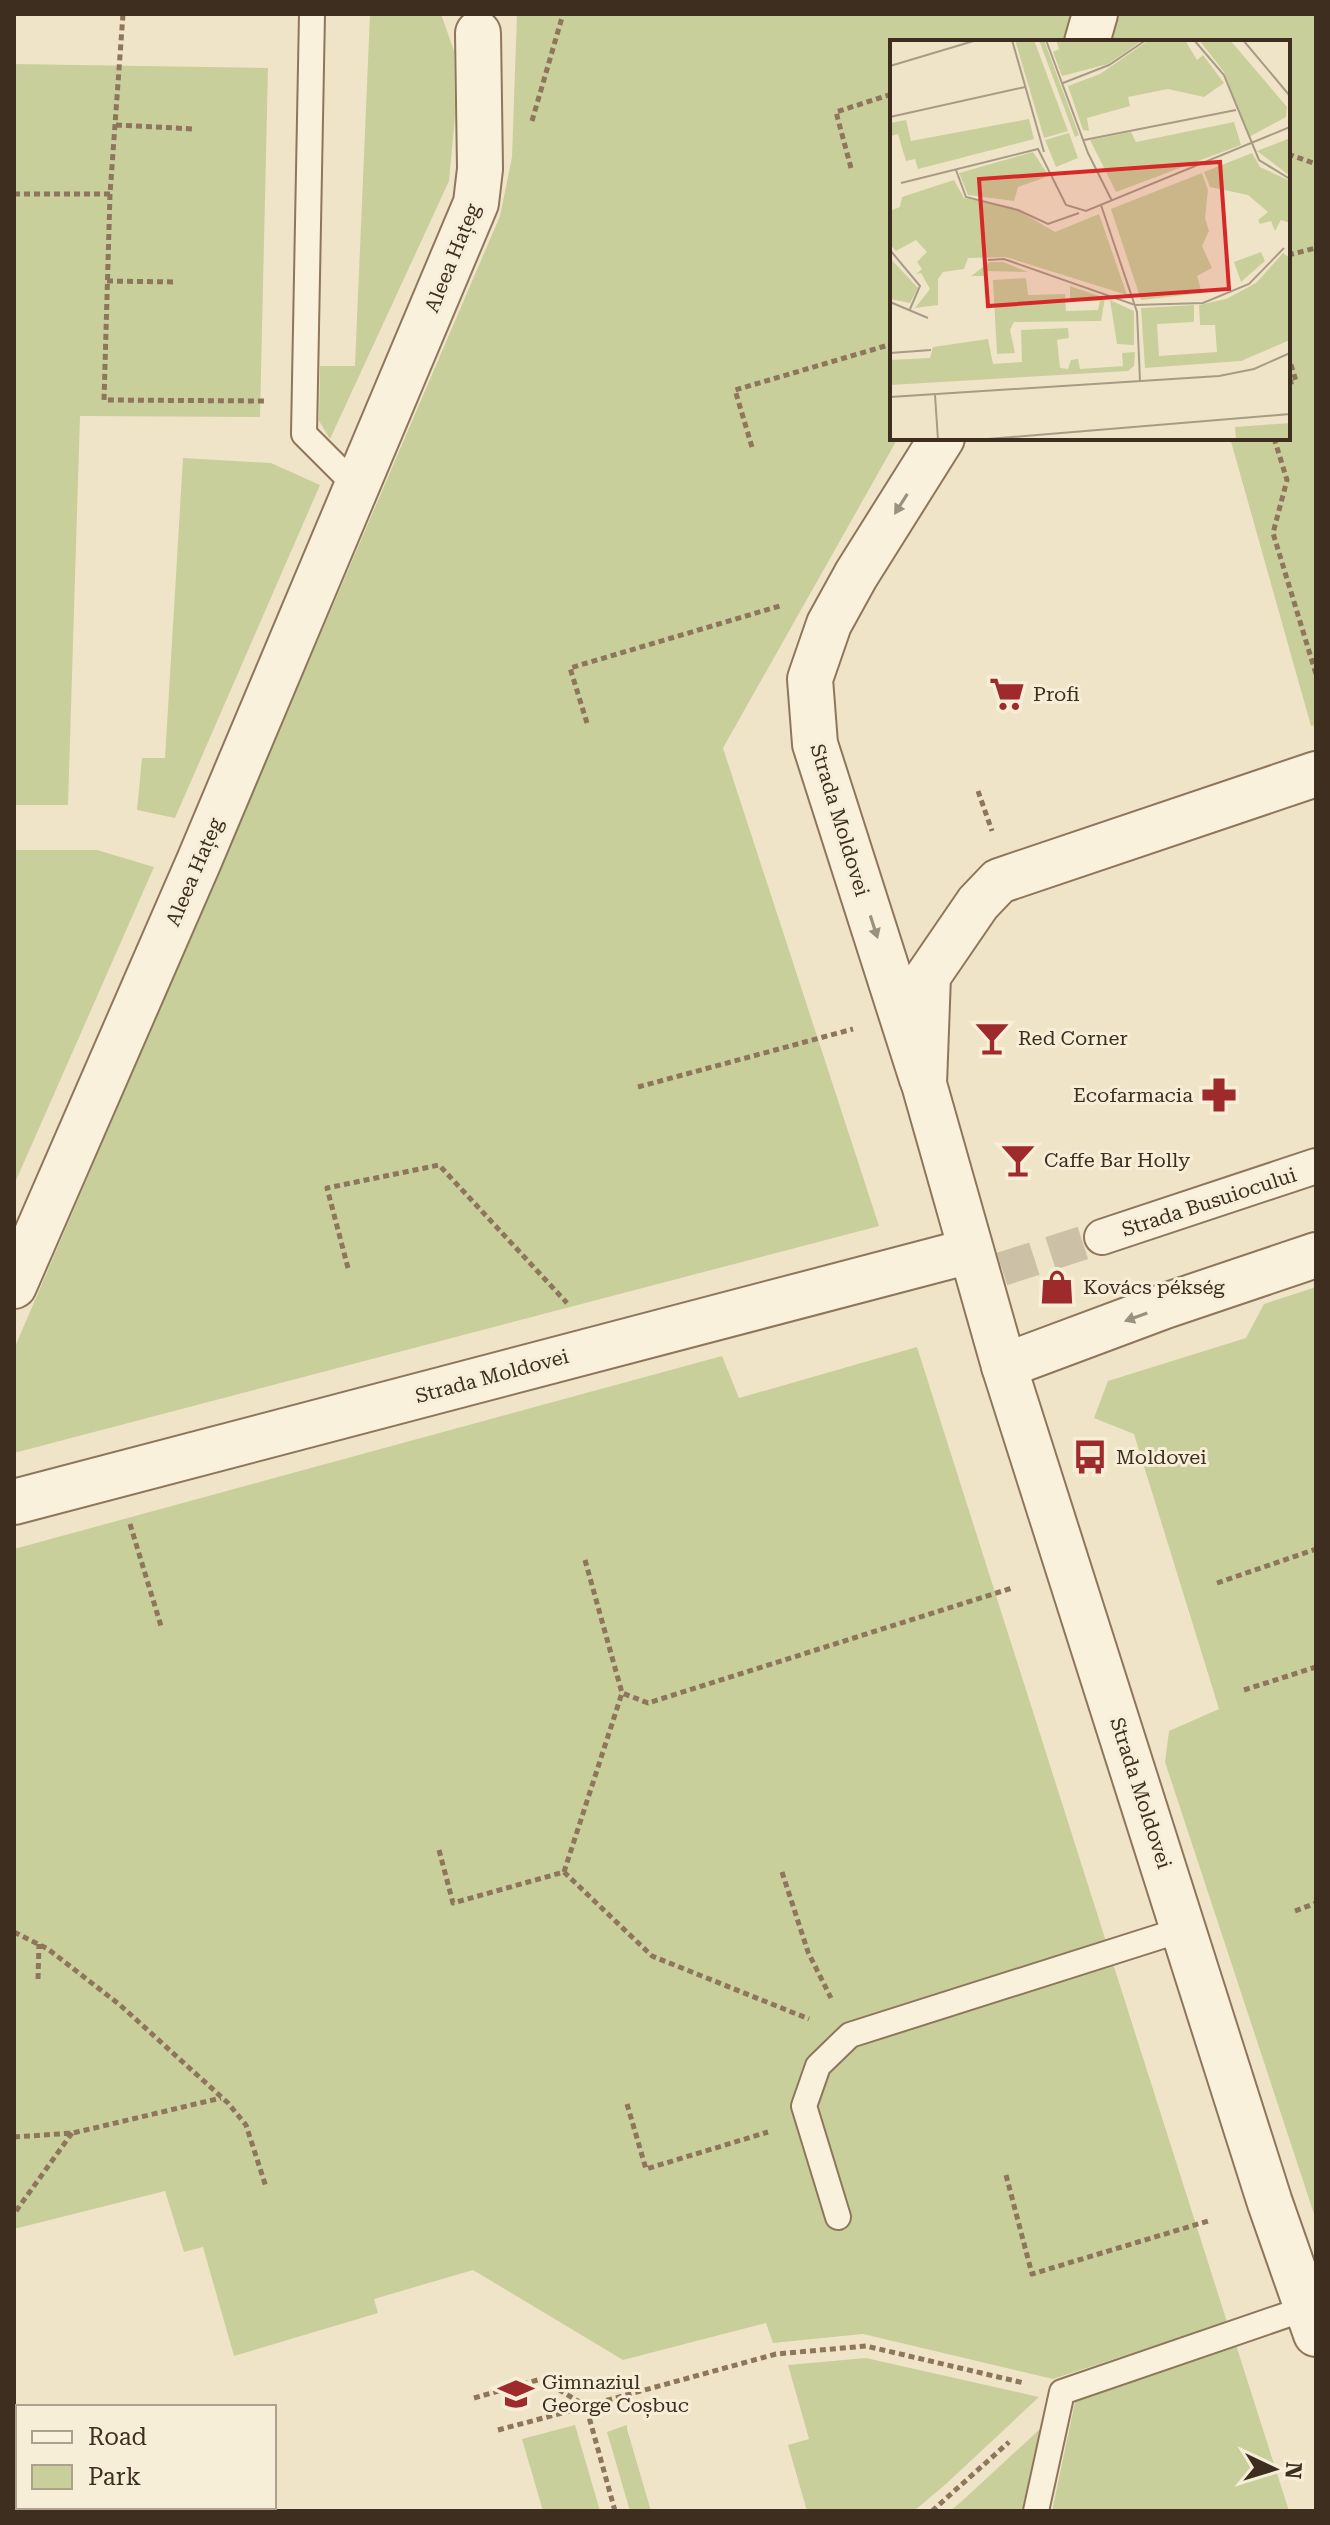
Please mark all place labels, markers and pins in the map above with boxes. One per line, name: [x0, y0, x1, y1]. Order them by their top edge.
supermarket icon: Profi: [988, 675, 1026, 713]
place label: Profi: [1033, 682, 1080, 706]
bar icon: Red Corner: [973, 1019, 1011, 1057]
place label: Red Corner: [1018, 1026, 1128, 1050]
pharmacy icon: Ecofarmacia: [1200, 1076, 1238, 1114]
place label: Ecofarmacia: [1073, 1083, 1193, 1107]
bar icon: Caffe Bar Holly: [999, 1141, 1037, 1179]
place label: Caffe Bar Holly: [1044, 1148, 1190, 1172]
shop icon: Kovács pékség: [1038, 1268, 1076, 1306]
place label: Kovács pékség: [1083, 1275, 1225, 1299]
bus stop icon: Moldovei: [1071, 1438, 1109, 1476]
place label: Moldovei: [1116, 1445, 1207, 1469]
place label: Gimnaziul George Coșbuc: [542, 2370, 689, 2419]
school or university icon: Gimnaziul George Coșbuc: [497, 2375, 535, 2413]

